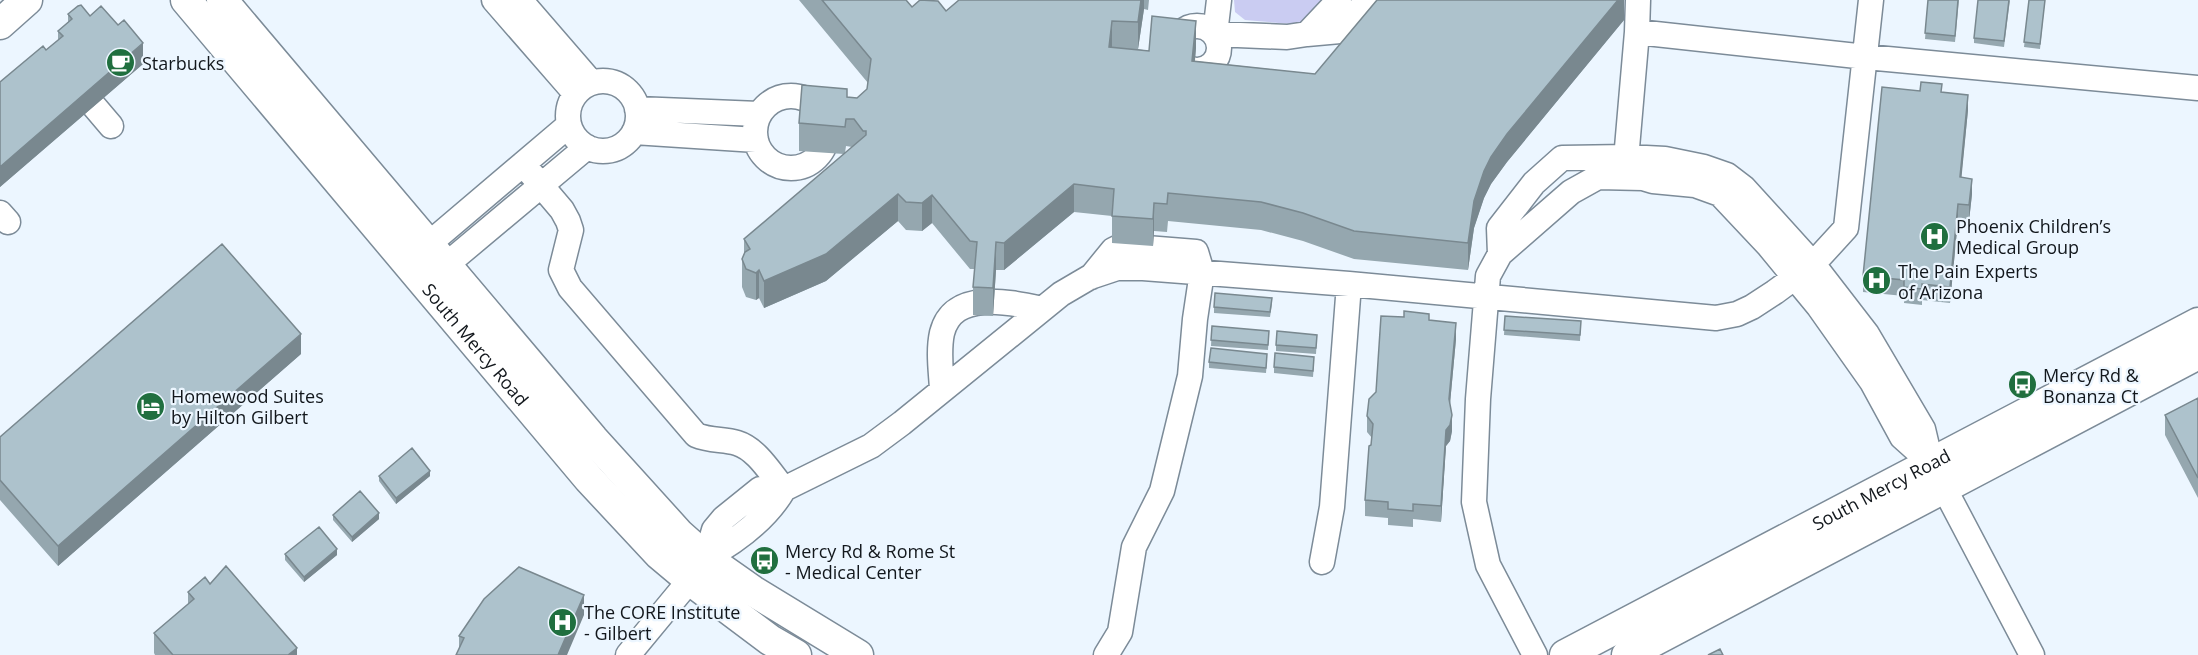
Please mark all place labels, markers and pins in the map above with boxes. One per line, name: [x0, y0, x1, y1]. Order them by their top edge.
cafe icon: Starbucks: [105, 47, 137, 79]
place label: Starbucks: [142, 51, 224, 75]
place label: Phoenix Children’s Medical Group: [1956, 214, 2111, 259]
hospital icon: Phoenix Children’s Medical Group: [1919, 220, 1951, 252]
place label: The Pain Experts of Arizona: [1898, 259, 2038, 304]
hospital icon: The Pain Experts of Arizona: [1861, 265, 1893, 297]
place label: Mercy Rd & Bonanza Ct: [2043, 363, 2140, 408]
bus stop icon: Mercy Rd & Bonanza Ct: [2006, 369, 2038, 401]
place label: Homewood Suites by Hilton Gilbert: [171, 384, 324, 429]
hotel icon: Homewood Suites by Hilton Gilbert: [134, 390, 166, 422]
place label: Mercy Rd & Rome St - Medical Center: [785, 539, 955, 584]
bus stop icon: Mercy Rd & Rome St - Medical Center: [748, 545, 780, 577]
place label: The CORE Institute - Gilbert: [584, 600, 740, 645]
hospital icon: The CORE Institute - Gilbert: [547, 606, 579, 638]

